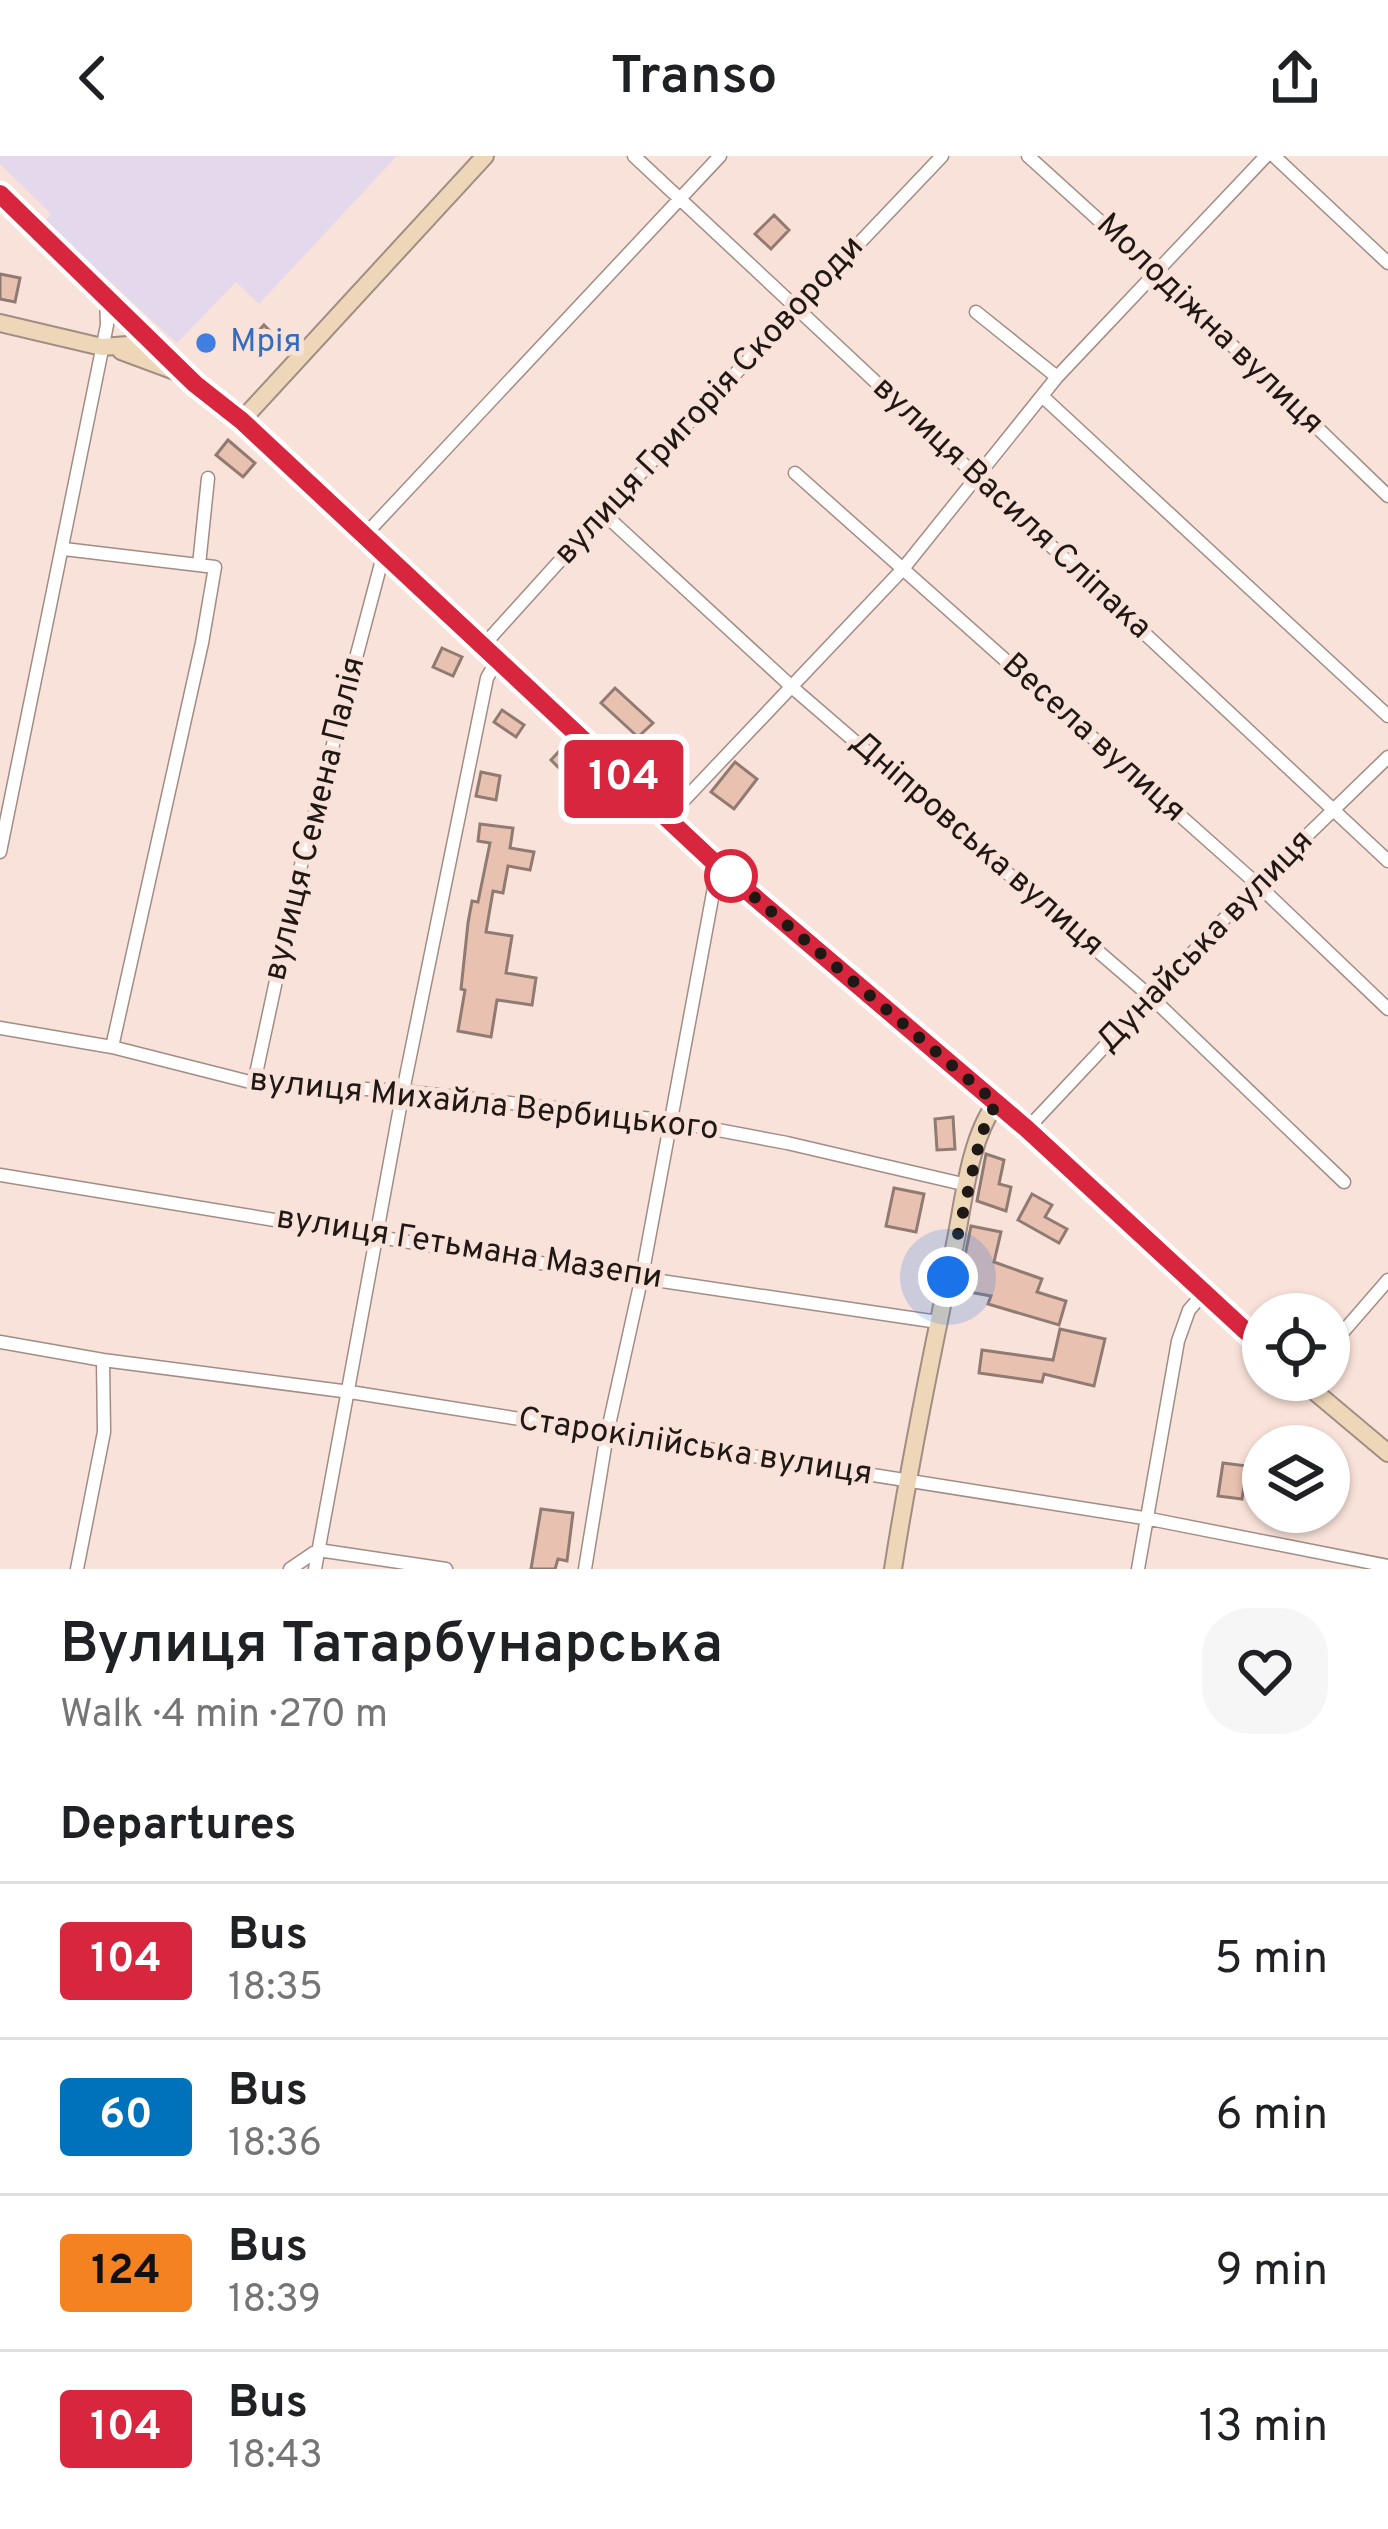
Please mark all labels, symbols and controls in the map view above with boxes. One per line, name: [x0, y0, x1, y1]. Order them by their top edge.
text: Transo: [610, 44, 778, 113]
icon: back: [60, 45, 126, 111]
icon: share: [1262, 45, 1328, 111]
street label: Молодіжна вулиця: [1086, 205, 1332, 445]
street label: вулиця Григорія Сковороди: [546, 227, 874, 575]
place label: Мрія: [230, 322, 301, 364]
marker: Мрія: [193, 330, 219, 356]
street label: вулиця Василя Сліпака: [863, 369, 1159, 649]
street label: Весела вулиця: [992, 645, 1194, 833]
street label: вулиця Семена Палія: [255, 653, 377, 985]
street label: Дніпровська вулиця: [840, 723, 1112, 967]
line badge: 104: [555, 740, 693, 818]
text: 104: [588, 752, 660, 805]
street label: Дунайська вулиця: [1089, 822, 1323, 1062]
unlabelled marker: [706, 851, 756, 901]
street label: вулиця Михайла Вербицького: [247, 1060, 721, 1152]
street label: вулиця Гетьмана Мазепи: [273, 1198, 665, 1300]
your location: [918, 1247, 978, 1307]
map controls: [1242, 1293, 1350, 1533]
button: locate: [1242, 1293, 1350, 1401]
street label: Старокілійська вулиця: [515, 1399, 875, 1497]
button: layers: [1242, 1425, 1350, 1533]
button: heart: [1202, 1608, 1328, 1734]
text: Вулиця Татарбунарська: [60, 1611, 723, 1683]
text: Walk · 4 min · 270 m: [60, 1692, 388, 1741]
text: Departures: [60, 1798, 296, 1855]
text: Bus: [228, 1908, 308, 1965]
text: 5 min: [1215, 1932, 1328, 1989]
text: 104: [90, 1934, 162, 1987]
text: 18:35: [228, 1965, 323, 2014]
text: Bus: [228, 2064, 308, 2121]
text: 6 min: [1216, 2088, 1328, 2145]
text: 60: [99, 2090, 153, 2143]
text: 18:36: [228, 2121, 322, 2170]
text: Bus: [228, 2220, 308, 2277]
text: 9 min: [1216, 2244, 1328, 2301]
text: 124: [91, 2246, 161, 2299]
text: 18:39: [228, 2277, 321, 2326]
text: Bus: [228, 2376, 308, 2433]
text: 13 min: [1199, 2400, 1328, 2457]
text: 104: [90, 2402, 162, 2455]
text: 18:43: [228, 2433, 323, 2482]

